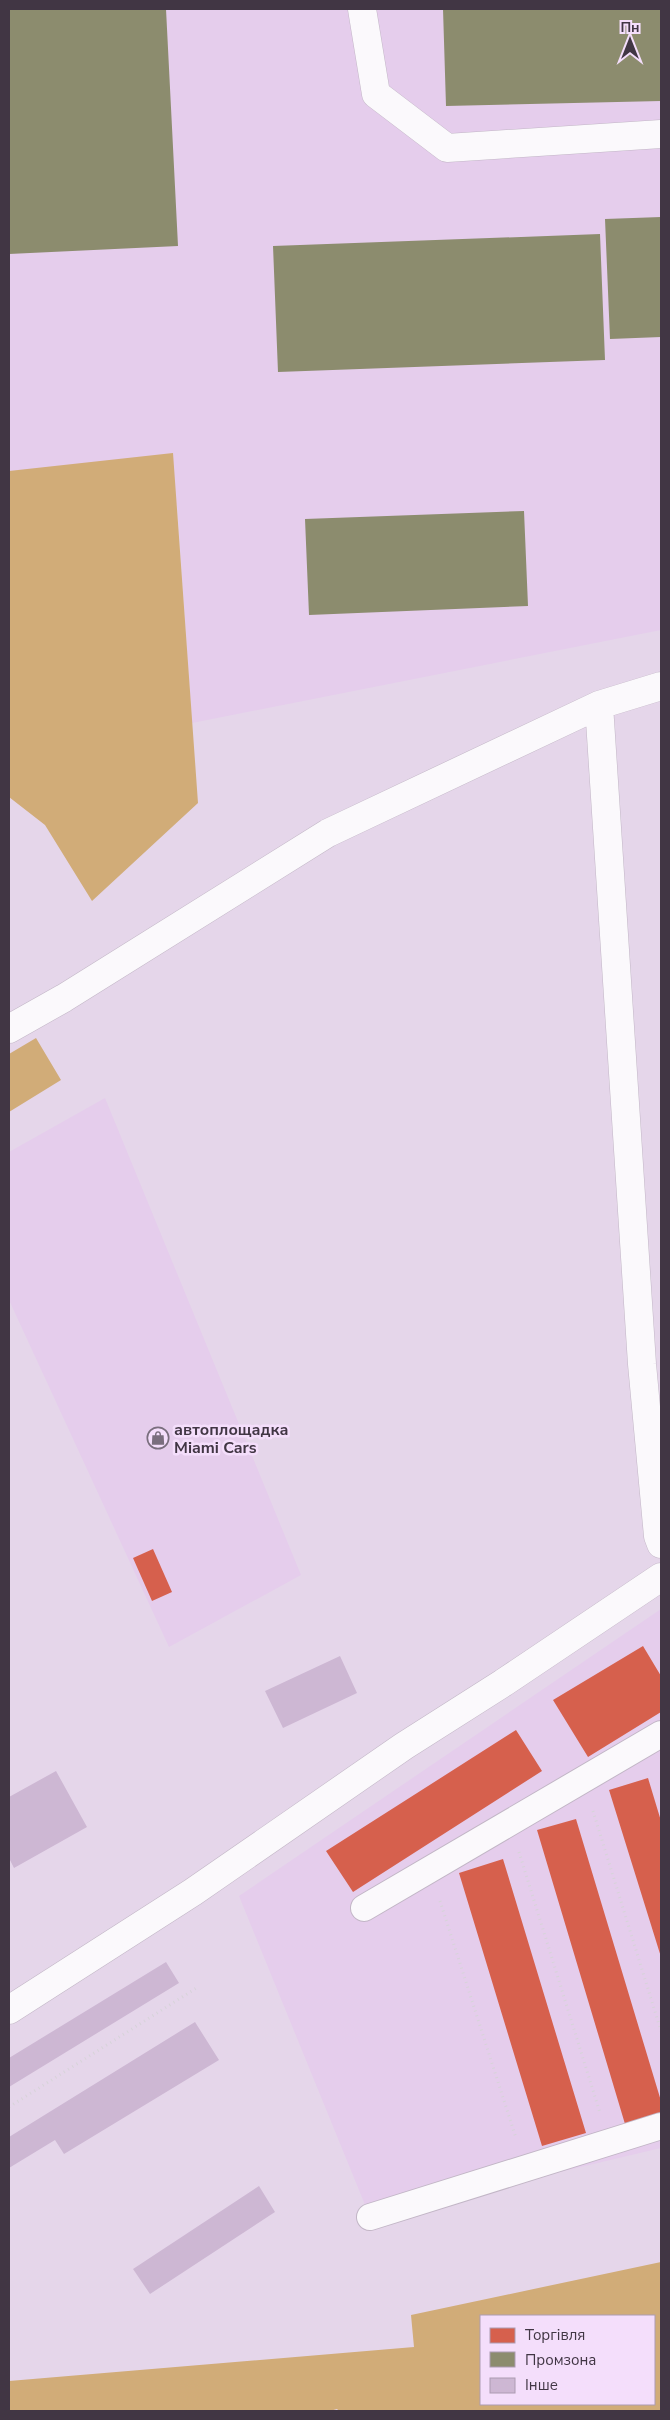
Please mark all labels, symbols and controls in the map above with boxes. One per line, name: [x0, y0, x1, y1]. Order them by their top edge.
north arrow: [605, 15, 655, 65]
text: Пн: [620, 18, 640, 37]
place label: автоплощадка Miami Cars: [174, 1419, 288, 1459]
shop icon: автоплощадка Miami Cars: [146, 1426, 170, 1450]
legend: [480, 2315, 655, 2405]
text: Торгівля: [525, 2325, 585, 2345]
text: Промзона: [525, 2350, 596, 2370]
text: Інше: [525, 2375, 558, 2395]

